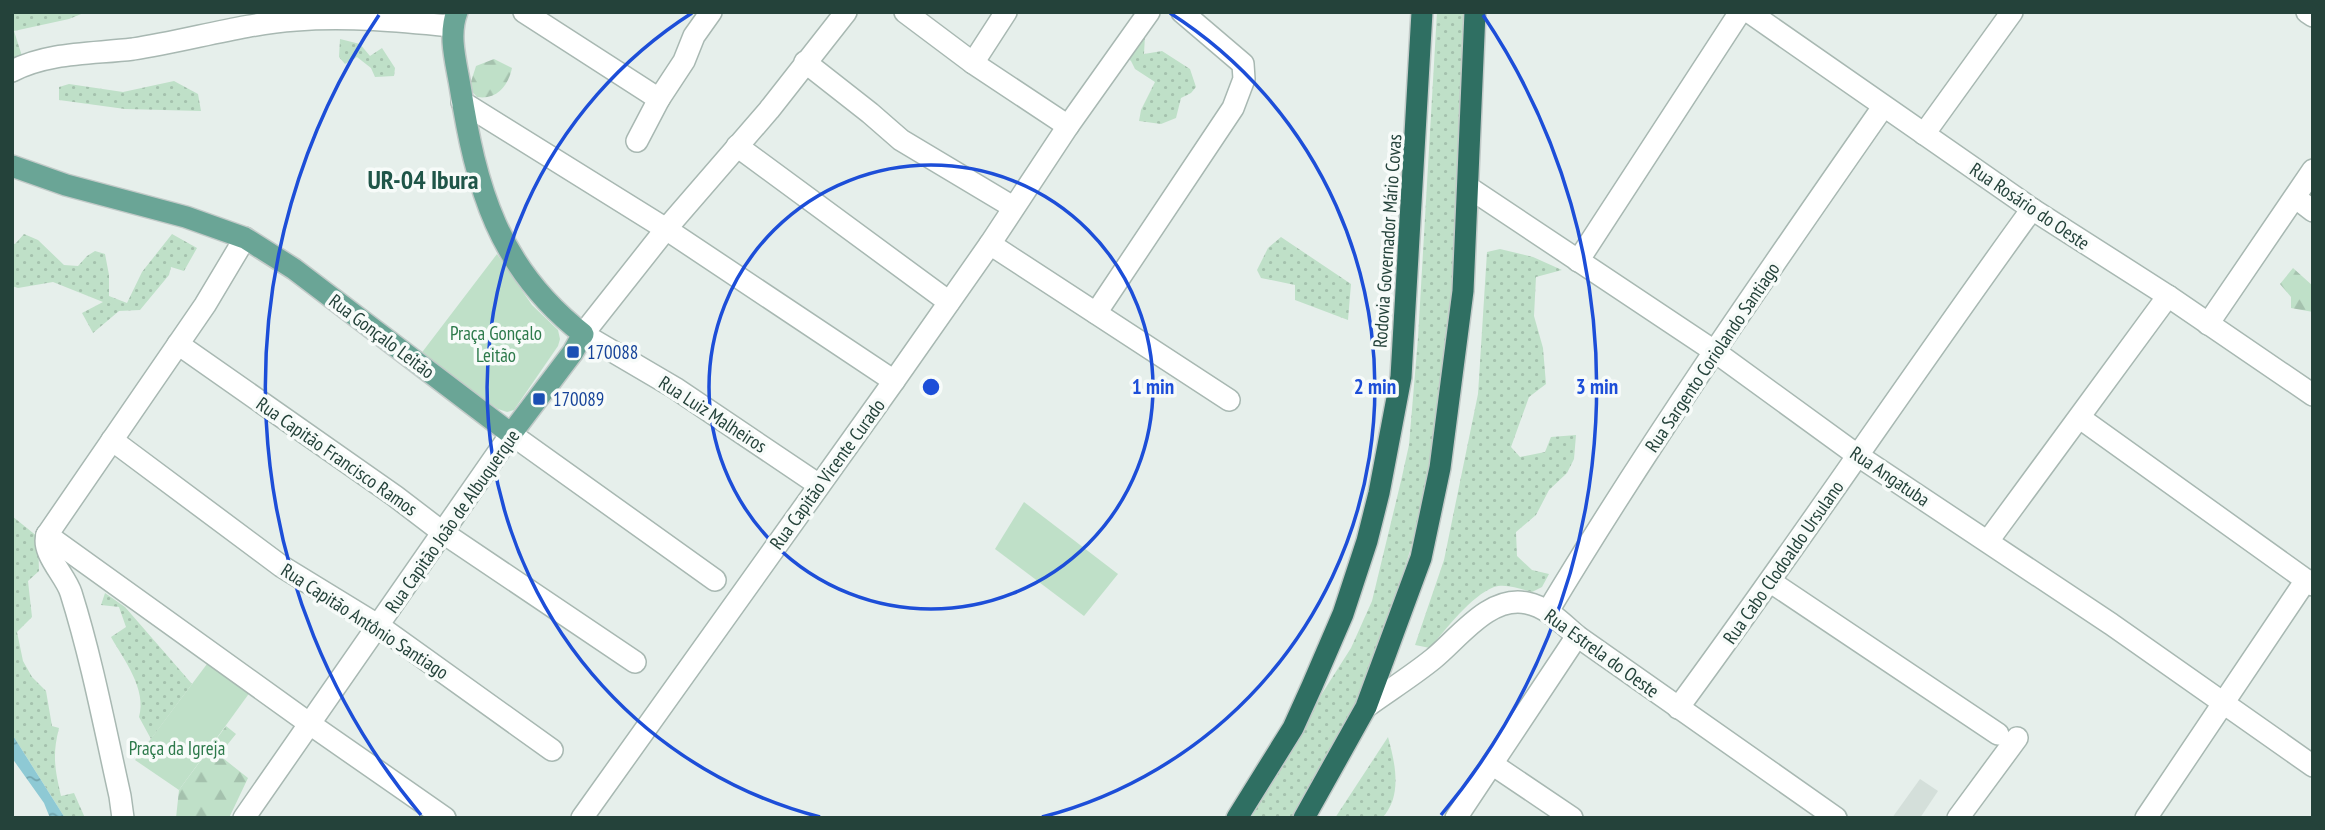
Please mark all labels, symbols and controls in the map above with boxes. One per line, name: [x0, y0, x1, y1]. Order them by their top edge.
street label: Rodovia Governador Mário Covas: [1368, 133, 1406, 349]
street label: Rua Rosário do Oeste: [1966, 157, 2095, 255]
district label: UR-04 Ibura: [367, 163, 479, 196]
street label: Rua Sargento Coriolando Santiago: [1639, 258, 1785, 456]
street label: Rua Gonçalo Leitão: [324, 289, 440, 383]
park label: Praça Gonçalo Leitão: [450, 321, 542, 367]
place label: 170088: [587, 340, 638, 364]
marker: 170088: [565, 344, 581, 360]
street label: Rua Luiz Malheiros: [655, 370, 771, 458]
text: 1 min: [1132, 373, 1174, 400]
text: 2 min: [1354, 373, 1396, 400]
text: 3 min: [1576, 373, 1618, 400]
centre of rings: [919, 375, 943, 399]
place label: 170089: [553, 387, 604, 411]
street label: Rua Capitão Francisco Ramos: [252, 391, 422, 521]
marker: 170089: [531, 391, 547, 407]
street label: Rua Capitão Vicente Curado: [764, 394, 890, 554]
street label: Rua Capitão João de Albuquerque: [380, 425, 525, 617]
street label: Rua Angatuba: [1846, 441, 1934, 511]
street label: Rua Cabo Clodoaldo Ursulano: [1717, 476, 1849, 648]
street label: Rua Capitão Antônio Santiago: [277, 558, 453, 684]
street label: Rua Estrela do Oeste: [1540, 603, 1664, 703]
park label: Praça da Igreja: [129, 736, 225, 760]

